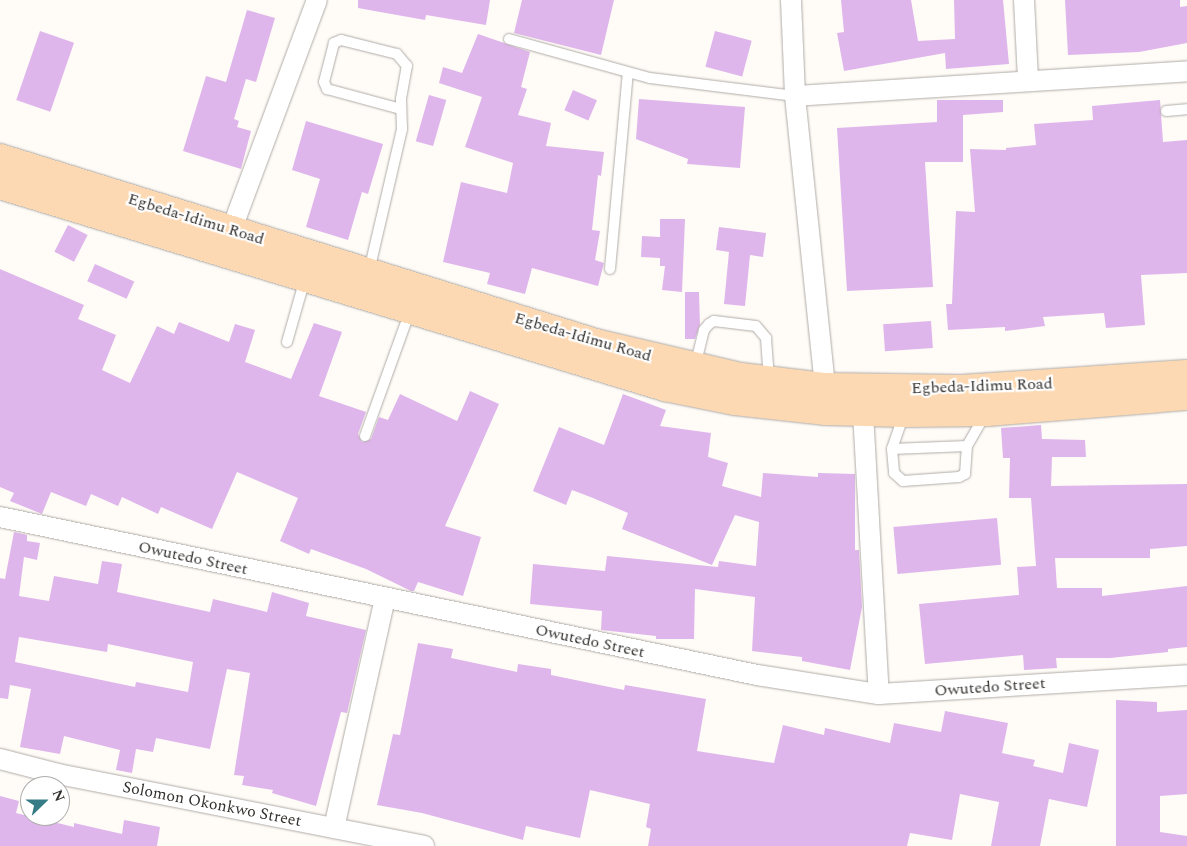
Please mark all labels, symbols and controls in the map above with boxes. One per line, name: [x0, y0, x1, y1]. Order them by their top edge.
street label: Egbeda-Idimu Road: [126, 189, 266, 249]
street label: Egbeda-Idimu Road: [512, 308, 654, 366]
street label: Egbeda-Idimu Road: [911, 374, 1053, 398]
street label: Owutedo Street: [137, 537, 249, 579]
street label: Owutedo Street: [534, 620, 646, 662]
street label: Owutedo Street: [934, 674, 1046, 700]
north arrow: [20, 776, 70, 826]
street label: Solomon Okonkwo Street: [121, 777, 303, 831]
text: N: [47, 786, 70, 805]

